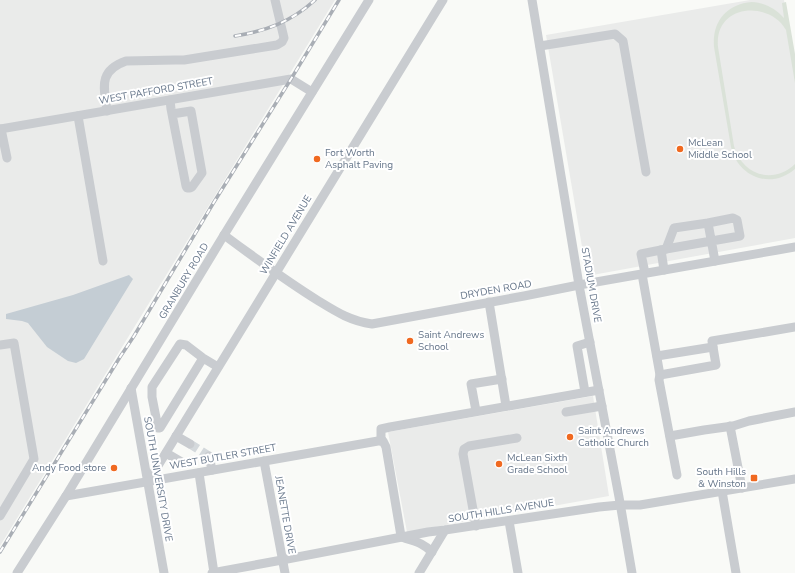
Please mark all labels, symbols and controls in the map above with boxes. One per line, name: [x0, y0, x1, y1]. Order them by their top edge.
street label: WEST PAFFORD STREET: [98, 74, 214, 108]
place label: McLean Middle School: [688, 136, 752, 162]
marker: McLean Middle School: [675, 144, 685, 154]
place label: Fort Worth Asphalt Paving: [325, 146, 393, 172]
marker: Fort Worth Asphalt Paving: [312, 154, 322, 164]
street label: WINFIELD AVENUE: [257, 193, 315, 277]
street label: GRANBURY ROAD: [156, 240, 212, 322]
street label: STADIUM DRIVE: [577, 246, 605, 324]
street label: DRYDEN ROAD: [459, 277, 533, 303]
place label: Saint Andrews School: [418, 328, 484, 354]
marker: Saint Andrews School: [405, 336, 415, 346]
street label: SOUTH UNIVERSITY DRIVE: [140, 415, 176, 543]
place label: Saint Andrews Catholic Church: [578, 424, 649, 450]
marker: Saint Andrews Catholic Church: [565, 432, 575, 442]
street label: WEST BUTLER STREET: [169, 441, 277, 473]
place label: McLean Sixth Grade School: [507, 451, 567, 477]
marker: McLean Sixth Grade School: [494, 459, 504, 469]
place label: Andy Food store: [32, 461, 106, 475]
marker: Andy Food store: [109, 463, 119, 473]
place label: South Hills & Winston: [696, 465, 746, 491]
marker: South Hills & Winston: [749, 473, 759, 483]
street label: JEANETTE DRIVE: [271, 474, 299, 555]
street label: SOUTH HILLS AVENUE: [447, 496, 555, 526]

